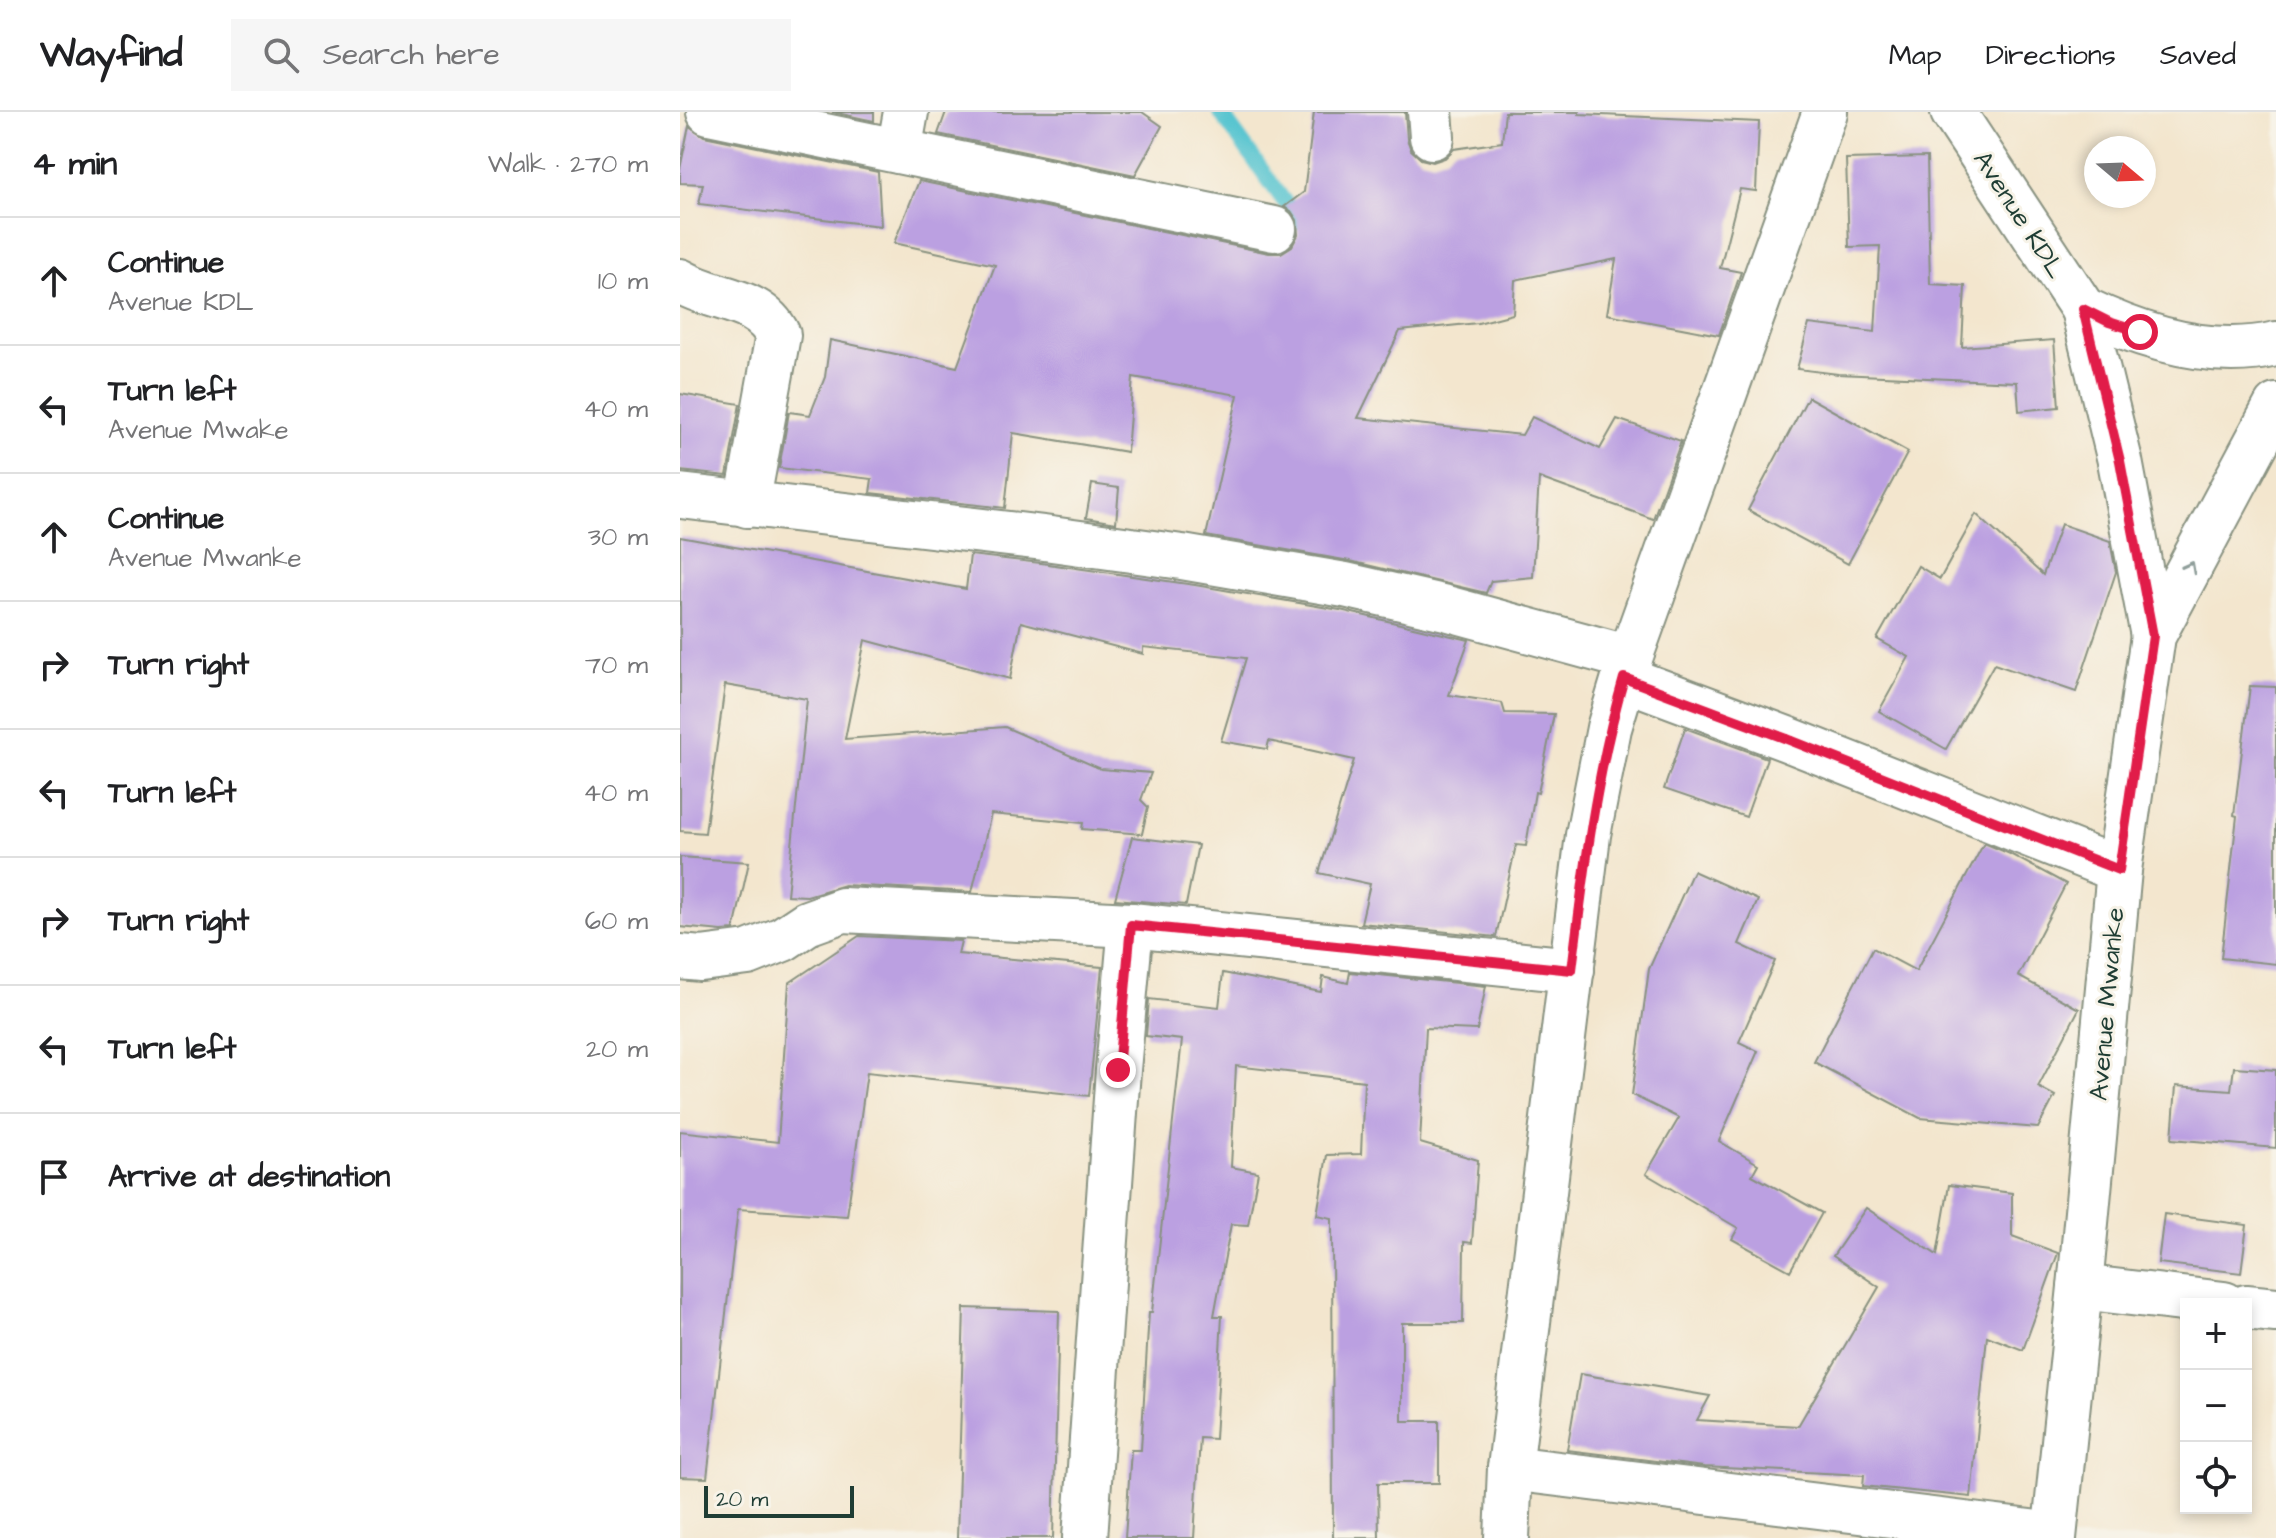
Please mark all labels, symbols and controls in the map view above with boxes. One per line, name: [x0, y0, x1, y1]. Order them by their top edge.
search box: [231, 19, 791, 91]
text: Wayfind: [40, 29, 183, 81]
icon: search: [259, 33, 303, 77]
text: Search here: [323, 34, 500, 76]
text: Map: [1889, 36, 1942, 75]
text: Directions: [1986, 36, 2116, 75]
text: Saved: [2160, 36, 2236, 75]
north arrow: [2084, 136, 2156, 208]
text: 4 min: [32, 140, 117, 188]
street label: Avenue KDL: [1964, 144, 2074, 285]
text: Walk · 270 m: [488, 146, 648, 182]
text: Continue: [108, 242, 224, 284]
icon: ahead: [32, 259, 76, 303]
text: 10 m: [598, 263, 648, 299]
text: Avenue KDL: [108, 284, 254, 320]
route start: [2122, 314, 2158, 350]
text: Turn left: [108, 370, 236, 412]
icon: left: [32, 387, 76, 431]
text: 40 m: [583, 391, 648, 427]
text: Avenue Mwake: [108, 412, 289, 448]
text: Continue: [108, 498, 224, 540]
icon: ahead: [32, 515, 76, 559]
text: 30 m: [588, 519, 648, 555]
text: Avenue Mwanke: [108, 540, 302, 576]
one-way arrow: [2180, 561, 2195, 576]
icon: right: [32, 643, 76, 687]
text: Turn right: [108, 644, 249, 686]
text: 70 m: [585, 647, 648, 683]
icon: left: [32, 771, 76, 815]
text: Turn left: [108, 772, 236, 814]
text: 40 m: [583, 775, 648, 811]
icon: right: [32, 899, 76, 943]
text: Turn right: [108, 900, 249, 942]
text: 60 m: [585, 903, 648, 939]
street label: Avenue Mwanke: [2081, 906, 2133, 1102]
icon: left: [32, 1027, 76, 1071]
text: Turn left: [108, 1028, 236, 1070]
text: 20 m: [586, 1031, 648, 1067]
route end: [1100, 1052, 1136, 1088]
icon: arrive: [32, 1155, 76, 1199]
text: Arrive at destination: [108, 1156, 390, 1198]
map controls: [2180, 1298, 2252, 1514]
button: +: [2180, 1298, 2252, 1370]
button: −: [2180, 1370, 2252, 1442]
button: locate: [2180, 1442, 2252, 1514]
scale bar: [704, 1482, 854, 1518]
text: 20 m: [716, 1484, 768, 1515]

